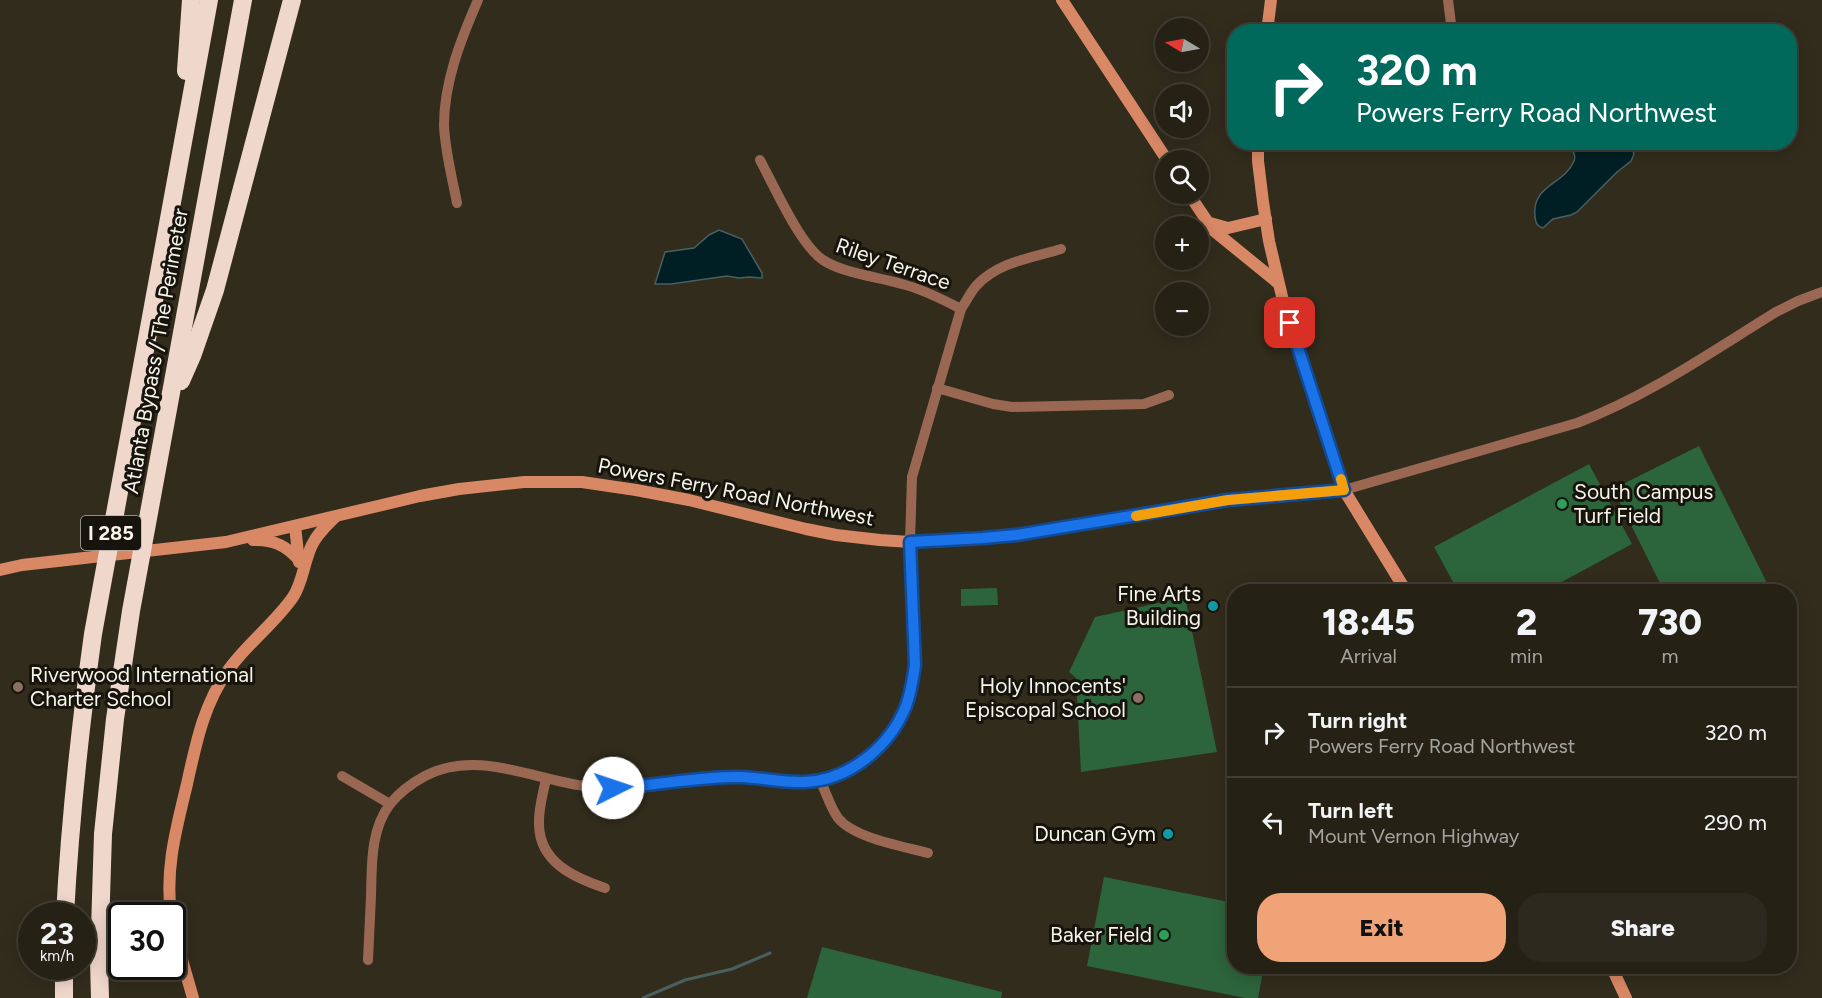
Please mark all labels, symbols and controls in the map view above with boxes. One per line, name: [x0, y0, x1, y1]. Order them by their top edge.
north arrow: [1155, 18, 1209, 72]
map controls: [1155, 18, 1209, 336]
text: 320 m: [1356, 45, 1478, 96]
icon: right: [1257, 48, 1335, 126]
button: sound: [1155, 84, 1209, 138]
text: Powers Ferry Road Northwest: [1356, 96, 1717, 129]
button: search: [1155, 150, 1209, 204]
street label: Atlanta Bypass / The Perimeter: [118, 206, 193, 496]
button: +: [1155, 216, 1209, 270]
street label: Riley Terrace: [833, 232, 954, 295]
button: −: [1155, 282, 1209, 336]
pin: [1264, 297, 1315, 348]
icon: arrive: [1273, 306, 1306, 339]
street label: Powers Ferry Road Northwest: [596, 452, 876, 531]
place label: South Campus Turf Field: [1574, 479, 1713, 528]
marker: South Campus Turf Field: [1555, 497, 1569, 511]
road number: I 285: [81, 516, 141, 550]
place label: Fine Arts Building: [1117, 581, 1201, 630]
marker: Fine Arts Building: [1206, 599, 1220, 613]
text: 18:45: [1322, 601, 1415, 644]
text: 2: [1516, 601, 1537, 644]
text: 730: [1638, 601, 1702, 644]
text: Arrival: [1340, 644, 1397, 668]
text: min: [1510, 644, 1543, 668]
text: m: [1661, 644, 1678, 668]
place label: Riverwood International Charter School: [30, 662, 254, 711]
place label: Holy Innocents' Episcopal School: [965, 673, 1126, 722]
marker: Riverwood International Charter School: [11, 680, 25, 694]
marker: Holy Innocents' Episcopal School: [1131, 691, 1145, 705]
text: Turn right: [1308, 707, 1407, 734]
icon: right: [1257, 716, 1290, 749]
text: 320 m: [1704, 719, 1767, 746]
text: Powers Ferry Road Northwest: [1308, 734, 1575, 758]
position arrow: [581, 756, 645, 820]
text: Turn left: [1308, 797, 1394, 824]
icon: left: [1257, 806, 1290, 839]
text: 290 m: [1704, 809, 1767, 836]
place label: Duncan Gym: [1034, 821, 1156, 846]
text: Mount Vernon Highway: [1308, 824, 1519, 848]
marker: Duncan Gym: [1161, 827, 1175, 841]
button: Exit: [1257, 893, 1506, 962]
button: Share: [1518, 893, 1767, 962]
speed limit sign: 30: [108, 902, 186, 980]
text: 23: [40, 915, 74, 952]
place label: Baker Field: [1050, 922, 1152, 947]
marker: Baker Field: [1157, 928, 1171, 942]
text: km/h: [40, 947, 74, 965]

